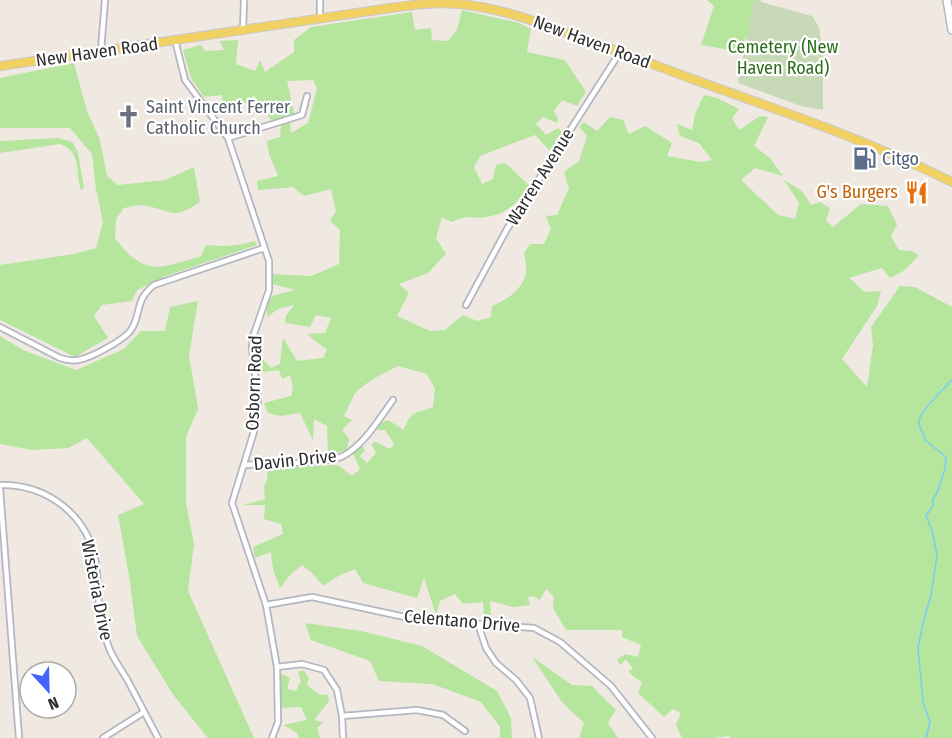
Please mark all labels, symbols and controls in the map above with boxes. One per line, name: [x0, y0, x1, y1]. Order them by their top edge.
street label: New Haven Road: [530, 11, 654, 73]
street label: New Haven Road: [34, 33, 160, 71]
park label: Cemetery (New Haven Road): [728, 36, 838, 79]
place label: Saint Vincent Ferrer Catholic Church: [146, 96, 291, 139]
church icon: Saint Vincent Ferrer Catholic Church: [115, 104, 141, 130]
street label: Warren Avenue: [501, 124, 579, 230]
fuel station icon: Citgo: [851, 146, 877, 172]
place label: Citgo: [882, 148, 919, 170]
restaurant icon: G's Burgers: [903, 179, 929, 205]
place label: G's Burgers: [816, 181, 898, 203]
street label: Osborn Road: [241, 335, 267, 431]
street label: Davin Drive: [252, 445, 338, 475]
street label: Wisteria Drive: [76, 538, 118, 642]
street label: Celentano Drive: [403, 605, 521, 637]
north arrow: [18, 660, 78, 720]
text: N: [45, 693, 61, 714]

